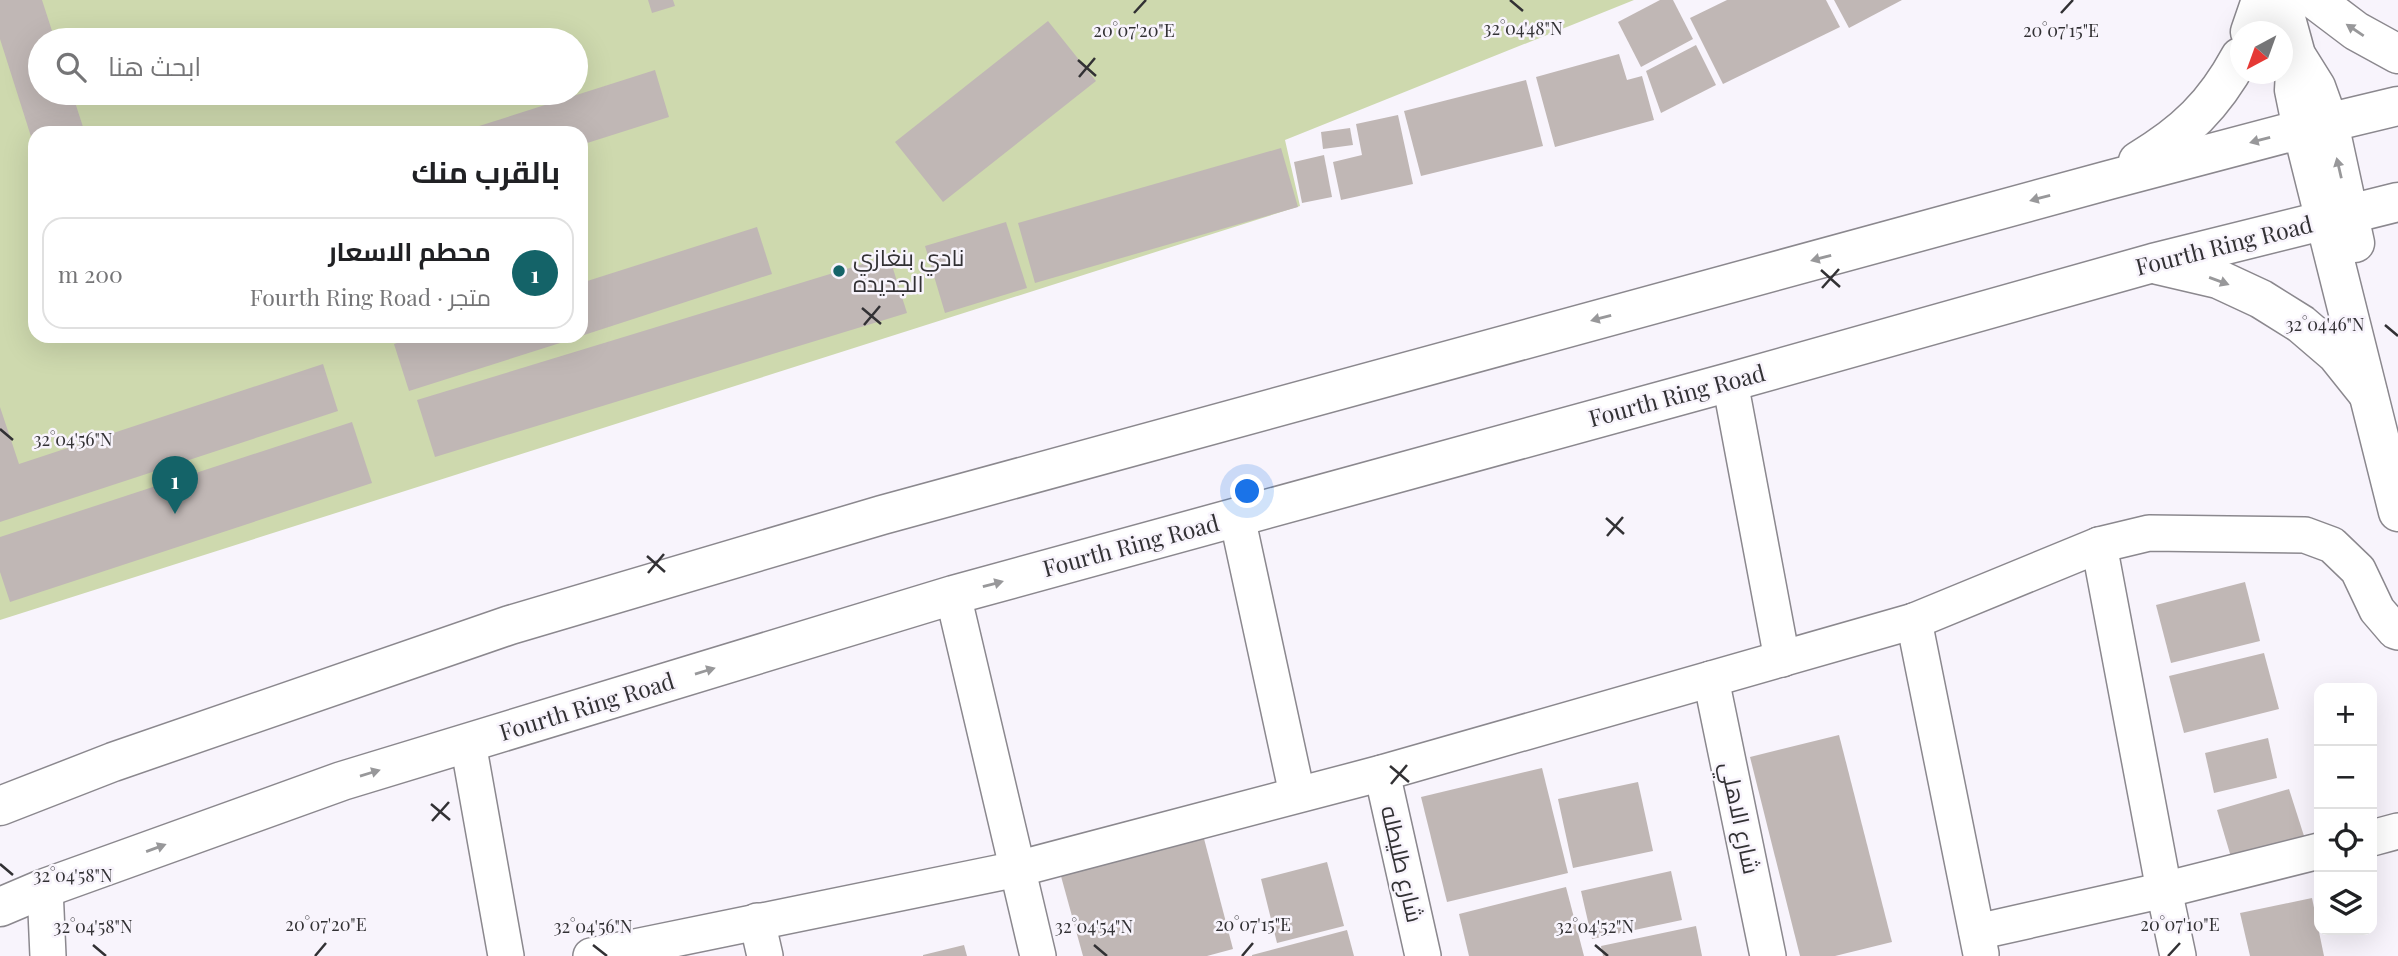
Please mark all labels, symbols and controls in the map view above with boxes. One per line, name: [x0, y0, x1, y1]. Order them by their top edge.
text: 32°04'48"N: [1483, 16, 1563, 40]
text: 20°07'20"E: [1093, 18, 1175, 42]
text: 20°07'15"E: [2023, 18, 2099, 42]
north arrow: [2230, 21, 2293, 84]
one-way arrow: [2345, 23, 2365, 36]
search box: [28, 28, 588, 105]
icon: search: [52, 48, 90, 86]
text: ابحث هنا: [108, 48, 201, 83]
one-way arrow: [2249, 135, 2271, 146]
text: بالقرب منك: [412, 151, 560, 191]
one-way arrow: [2334, 157, 2345, 179]
one-way arrow: [2029, 193, 2051, 204]
street label: Fourth Ring Road: [2132, 208, 2315, 282]
text: محطم الاسعار: [328, 233, 491, 268]
place label: نادي بنغازي الجديده: [853, 241, 964, 298]
one-way arrow: [1810, 253, 1832, 264]
text: 200 m: [58, 258, 123, 289]
text: 1: [531, 258, 539, 289]
marker: نادي بنغازي الجديده: [831, 263, 847, 279]
one-way arrow: [2208, 275, 2229, 286]
text: متجر · Fourth Ring Road: [250, 281, 491, 312]
text: 32°04'46"N: [2285, 312, 2365, 336]
one-way arrow: [1590, 313, 1612, 324]
street label: Fourth Ring Road: [1585, 356, 1768, 433]
text: 32°04'56"N: [33, 427, 113, 451]
pin: 1: [152, 456, 198, 514]
your location: [1230, 474, 1264, 508]
street label: Fourth Ring Road: [1039, 506, 1222, 583]
one-way arrow: [982, 578, 1004, 589]
street label: Fourth Ring Road: [495, 664, 678, 747]
one-way arrow: [695, 665, 716, 675]
map controls: [2314, 683, 2377, 935]
button: +: [2314, 683, 2377, 746]
button: −: [2314, 746, 2377, 809]
street label: شارع الاهلي: [1711, 759, 1768, 877]
one-way arrow: [360, 767, 381, 777]
street label: شارع طليطله: [1373, 802, 1432, 925]
button: locate: [2314, 809, 2377, 872]
one-way arrow: [145, 842, 166, 853]
text: 32°04'58"N: [33, 863, 113, 887]
button: layers: [2314, 872, 2377, 935]
text: 20°07'20"E: [285, 912, 367, 936]
text: 20°07'15"E: [1215, 912, 1291, 936]
text: 20°07'10"E: [2140, 912, 2220, 936]
text: 32°04'58"N: [53, 914, 133, 938]
text: 32°04'56"N: [553, 914, 633, 938]
text: 32°04'54"N: [1055, 914, 1133, 938]
text: 32°04'52"N: [1556, 914, 1634, 938]

